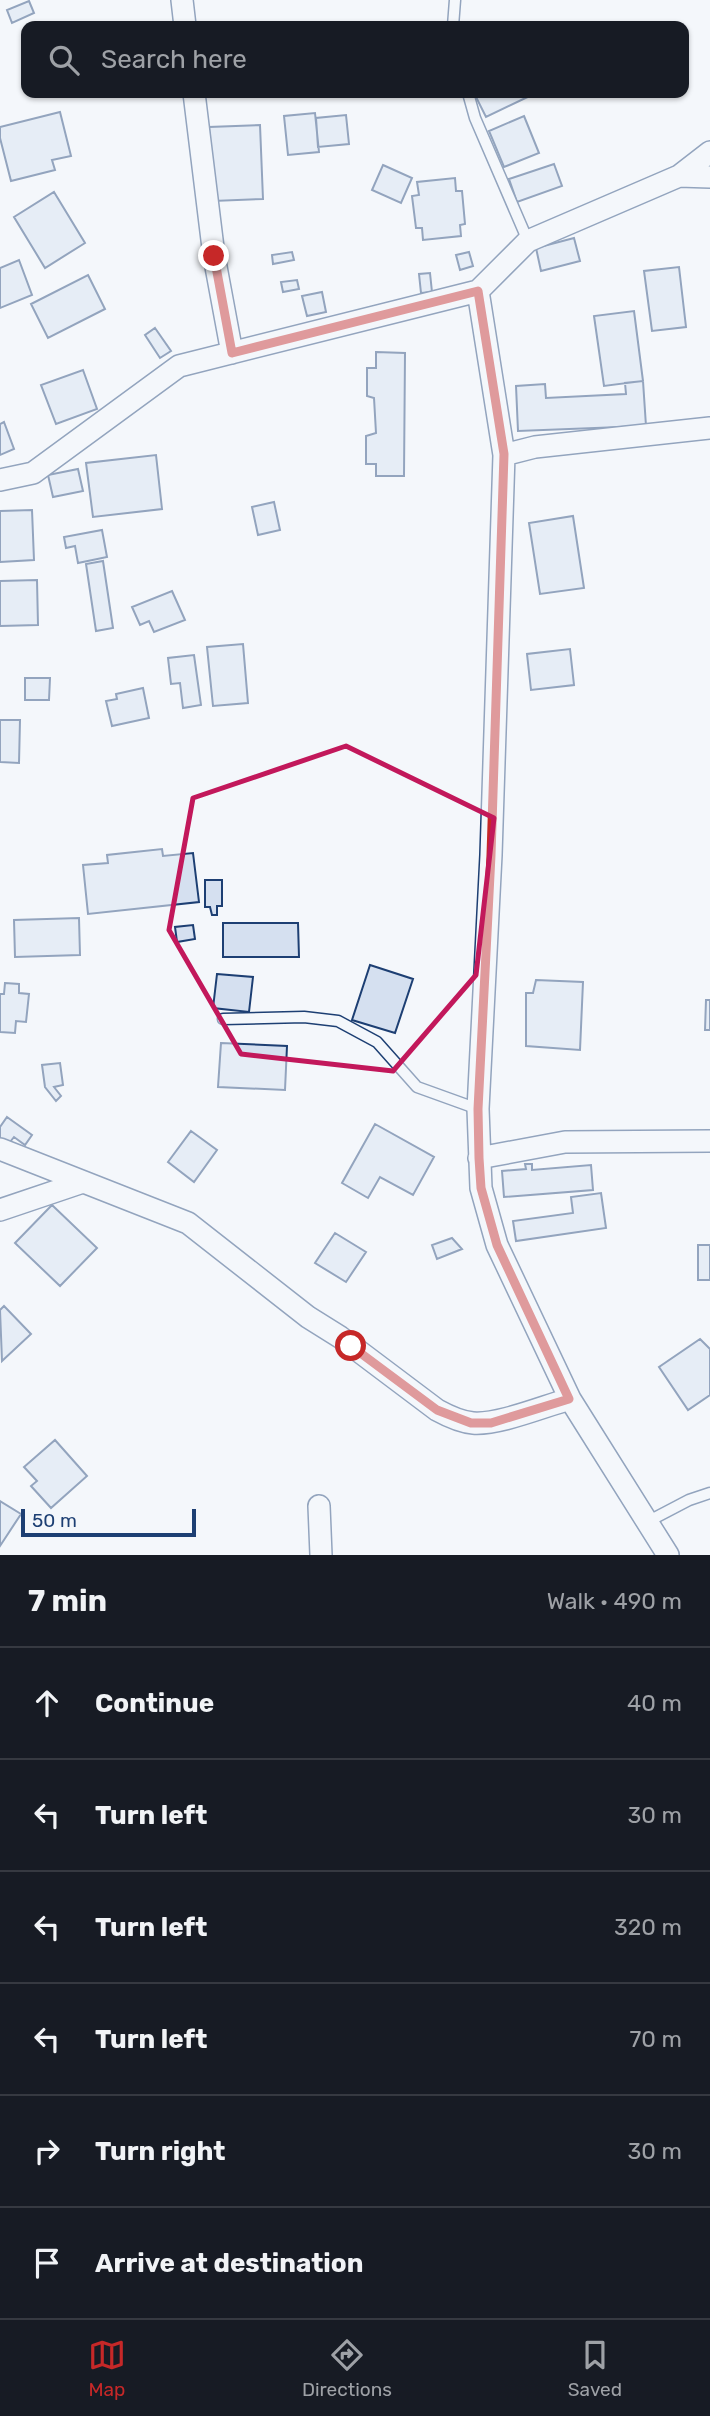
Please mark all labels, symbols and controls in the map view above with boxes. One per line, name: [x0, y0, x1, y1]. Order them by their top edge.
search box: [21, 21, 689, 98]
icon: search: [45, 41, 83, 79]
text: Search here: [101, 44, 247, 75]
route end: [198, 240, 229, 271]
route start: [335, 1330, 366, 1361]
scale bar: [21, 1506, 196, 1538]
text: 50 m: [32, 1509, 77, 1532]
text: 7 min: [28, 1583, 107, 1619]
text: Walk · 490 m: [547, 1587, 682, 1615]
icon: ahead: [28, 1684, 66, 1722]
text: Continue: [95, 1688, 214, 1719]
text: 40 m: [627, 1689, 682, 1717]
icon: left: [28, 1796, 66, 1834]
text: Turn left: [95, 1800, 207, 1831]
text: 30 m: [627, 1801, 682, 1829]
icon: left: [28, 1908, 66, 1946]
text: Turn left: [95, 1912, 207, 1943]
text: 320 m: [614, 1913, 682, 1941]
icon: left: [28, 2020, 66, 2058]
text: Turn left: [95, 2024, 207, 2055]
text: 70 m: [630, 2025, 682, 2053]
icon: right: [28, 2132, 66, 2170]
text: Turn right: [95, 2136, 225, 2167]
text: 30 m: [627, 2137, 682, 2165]
icon: arrive: [28, 2244, 66, 2282]
text: Arrive at destination: [95, 2248, 363, 2279]
tab: Map: [88, 2336, 126, 2401]
tab: Directions: [302, 2336, 392, 2401]
tab: Saved: [568, 2336, 622, 2401]

